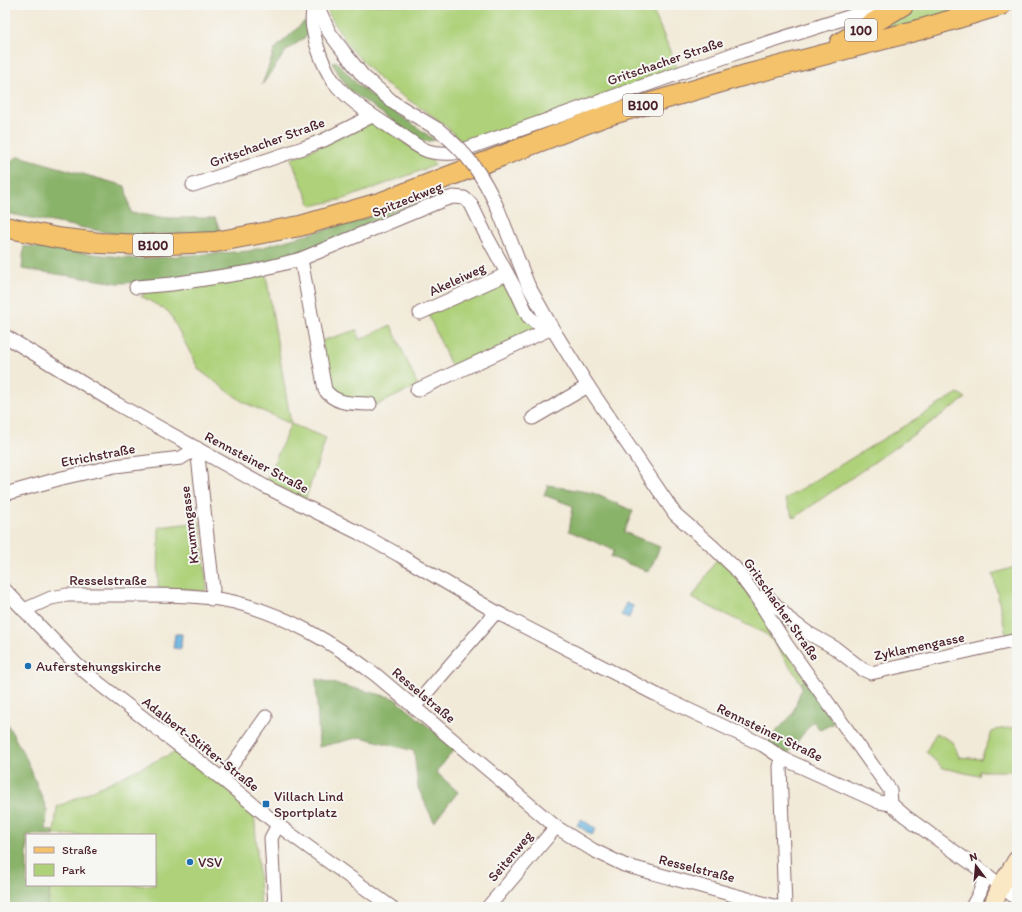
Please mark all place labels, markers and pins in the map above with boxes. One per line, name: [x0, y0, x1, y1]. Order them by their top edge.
place label: Auferstehungskirche: [36, 658, 161, 675]
marker: Auferstehungskirche: [23, 661, 33, 671]
place label: Villach Lind Sportplatz: [274, 788, 344, 821]
marker: Villach Lind Sportplatz: [261, 799, 271, 809]
place label: VSV: [198, 854, 223, 871]
marker: VSV: [185, 857, 195, 867]

